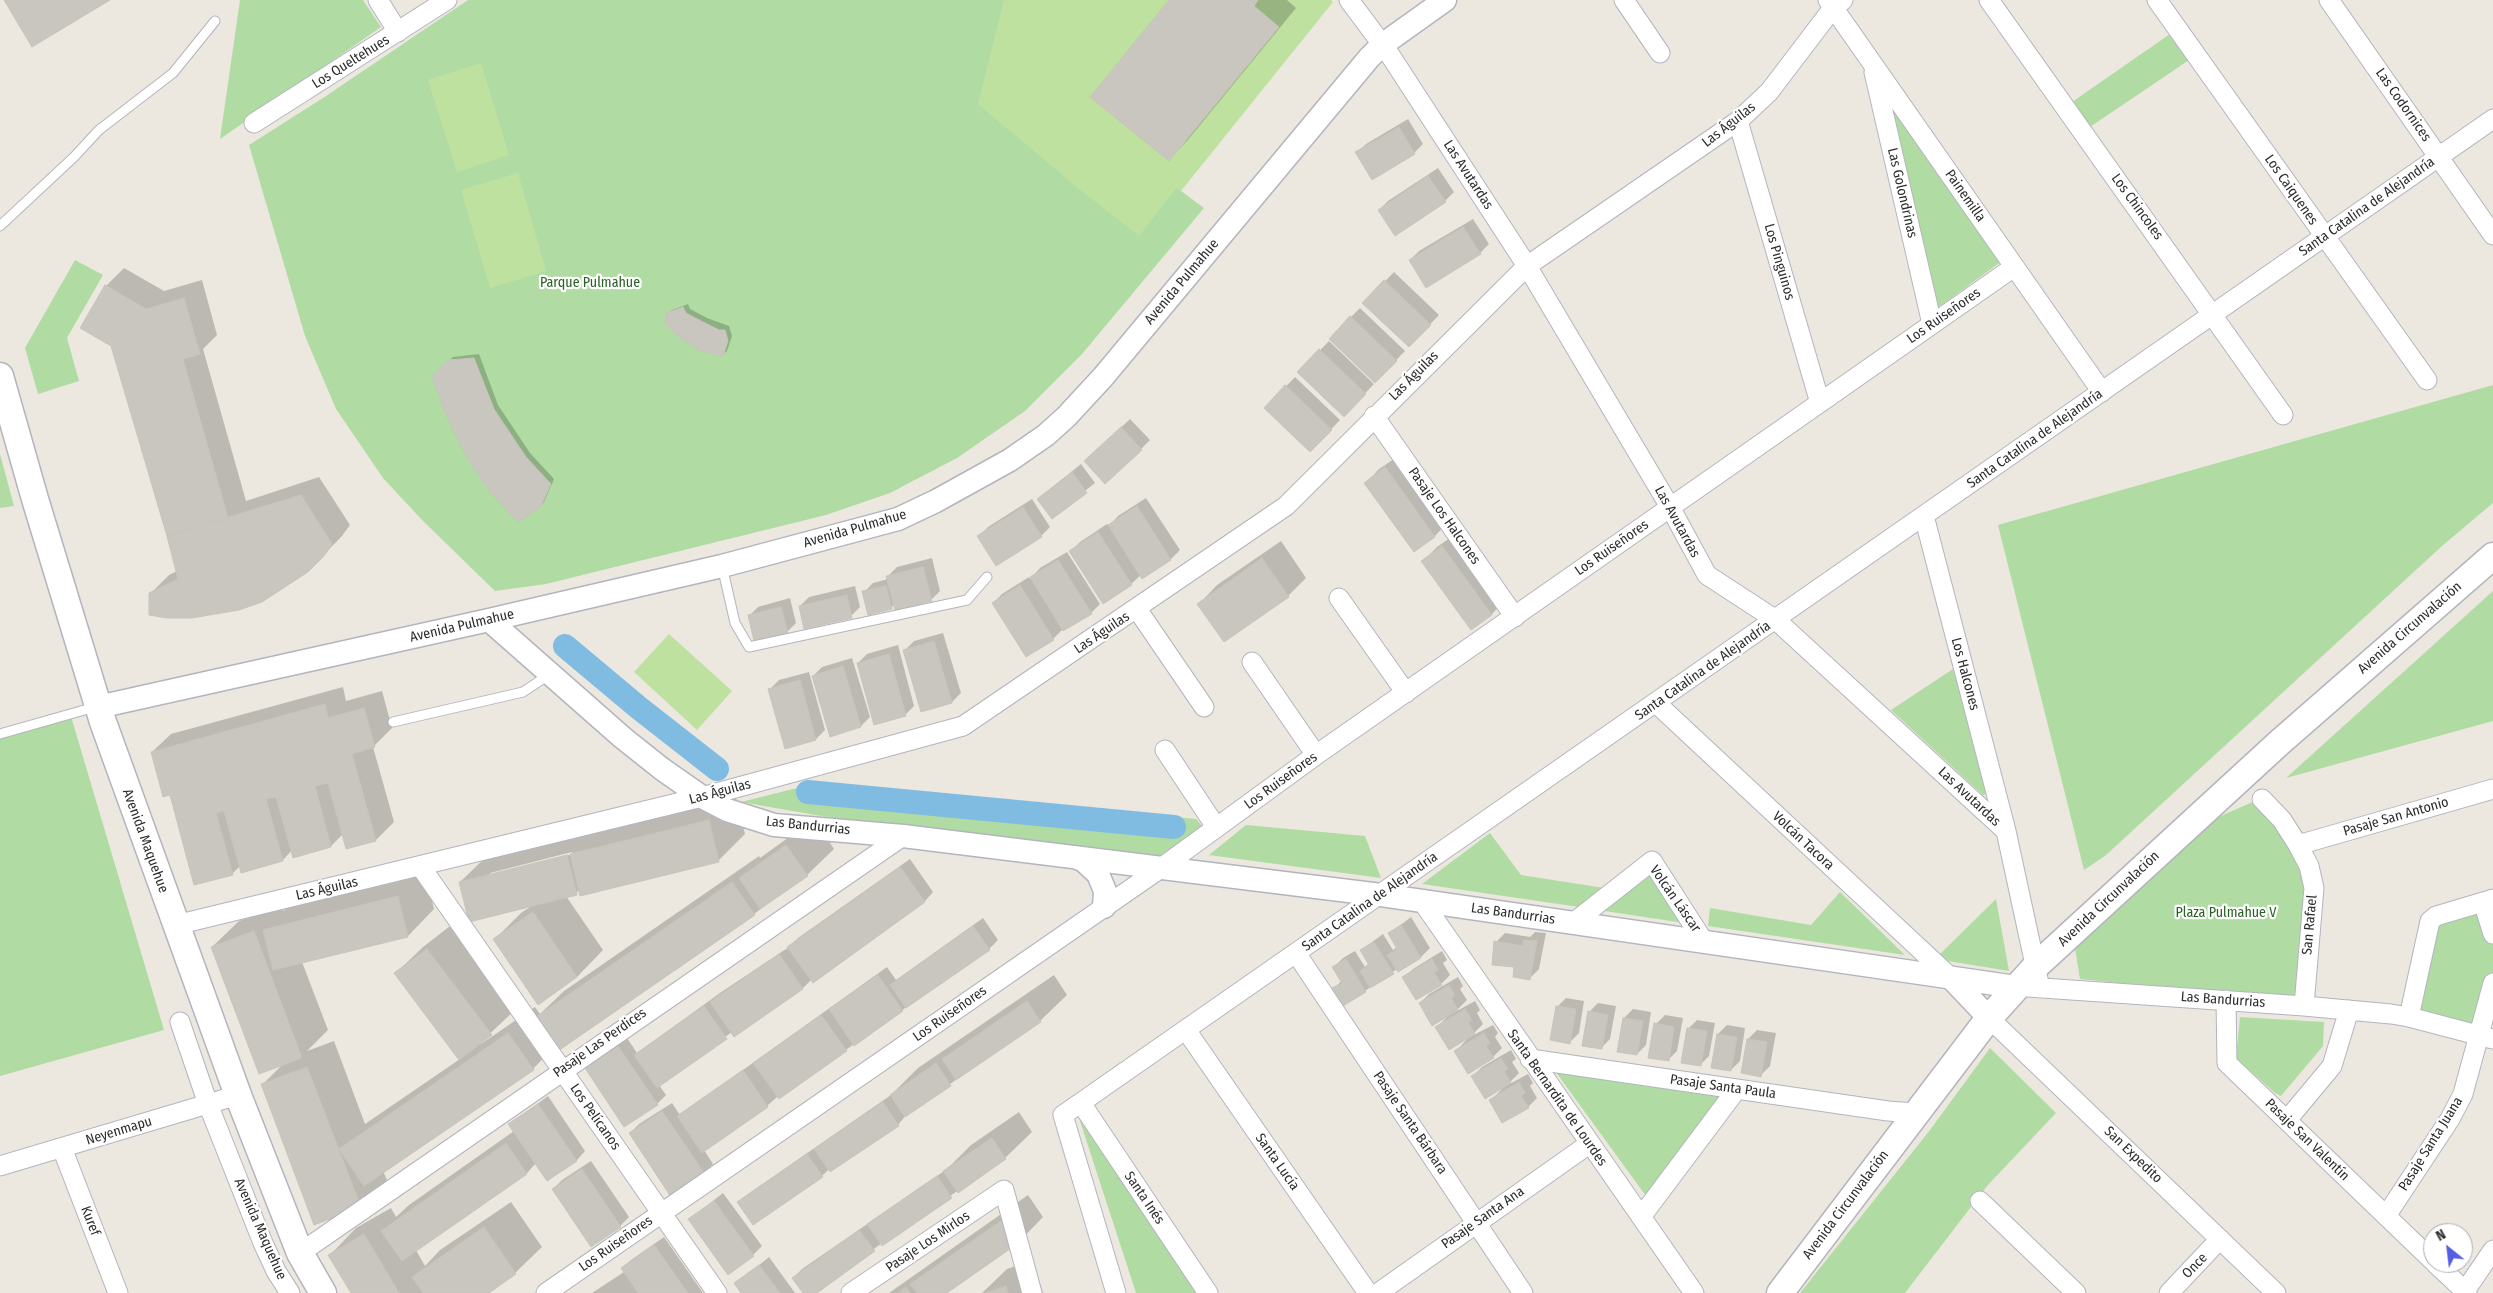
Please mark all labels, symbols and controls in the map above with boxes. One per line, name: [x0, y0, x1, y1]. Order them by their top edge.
street label: Los Queltehues: [309, 32, 393, 92]
street label: Las Codornices: [2372, 65, 2434, 145]
street label: Las Águilas: [1699, 99, 1759, 151]
street label: Las Avutardas: [1439, 137, 1497, 213]
street label: Las Golondrinas: [1883, 146, 1921, 240]
street label: Los Caiquenes: [2261, 152, 2321, 228]
street label: Santa Catalina de Alejandría: [2296, 154, 2438, 260]
street label: Painemilla: [1941, 167, 1989, 225]
street label: Los Chincoles: [2107, 171, 2167, 243]
street label: Los Pinguinos: [1760, 222, 1798, 302]
street label: Avenida Pulmahue: [1141, 236, 1223, 328]
park label: Parque Pulmahue: [540, 275, 640, 291]
street label: Los Ruiseñores: [1904, 284, 1984, 348]
street label: Las Águilas: [1386, 348, 1442, 404]
street label: Santa Catalina de Alejandría: [1964, 386, 2106, 492]
street label: Pasaje Los Halcones: [1404, 464, 1484, 568]
street label: Las Avutardas: [1650, 483, 1704, 561]
street label: Avenida Pulmahue: [802, 506, 908, 552]
street label: Los Ruiseñores: [1572, 516, 1652, 580]
street label: Avenida Circunvalación: [2355, 578, 2465, 678]
street label: Avenida Pulmahue: [408, 606, 516, 646]
street label: Las Águilas: [1071, 608, 1133, 658]
street label: Santa Catalina de Alejandría: [1632, 618, 1774, 724]
street label: Los Halcones: [1947, 636, 1983, 712]
street label: Los Ruiseñores: [1241, 749, 1321, 813]
street label: Las Avutardas: [1934, 764, 2004, 830]
street label: Las Águilas: [687, 776, 753, 808]
street label: Avenida Maquehue: [118, 787, 172, 895]
street label: Pasaje San Antonio: [2341, 794, 2451, 840]
street label: Volcán Tacora: [1769, 808, 1837, 874]
street label: Las Bandurrias: [765, 813, 851, 839]
street label: Avenida Circunvalación: [2055, 848, 2163, 950]
street label: Santa Catalina de Alejandría: [1299, 849, 1441, 955]
street label: Volcán Láscar: [1646, 862, 1704, 936]
street label: Las Águilas: [294, 874, 360, 904]
street label: San Rafael: [2299, 894, 2321, 956]
street label: Las Bandurrias: [1470, 900, 1556, 928]
park label: Plaza Pulmahue V: [2176, 905, 2276, 921]
street label: Los Ruiseñores: [910, 982, 990, 1046]
street label: Las Bandurrias: [2180, 989, 2266, 1011]
street label: Pasaje Las Perdices: [550, 1005, 650, 1081]
street label: Santa Bernardita de Lourdes: [1503, 1026, 1611, 1170]
street label: Pasaje Santa Bárbara: [1369, 1068, 1451, 1178]
street label: Pasaje Santa Paula: [1669, 1071, 1777, 1103]
street label: Los Pelícanos: [566, 1081, 624, 1153]
street label: Pasaje Santa Juana: [2395, 1094, 2467, 1194]
street label: Pasaje San Valentín: [2261, 1095, 2353, 1185]
street label: Neyenmapu: [84, 1113, 154, 1149]
street label: San Expedito: [2100, 1123, 2166, 1187]
street label: Santa Lucía: [1251, 1130, 1303, 1194]
street label: Avenida Circunvalación: [1800, 1147, 1892, 1263]
street label: Santa Inés: [1120, 1169, 1168, 1227]
street label: Avenida Maquehue: [230, 1176, 290, 1282]
street label: Pasaje Santa Ana: [1438, 1183, 1528, 1253]
street label: Kuref: [77, 1204, 103, 1238]
street label: Pasaje Los Mirlos: [883, 1208, 973, 1276]
street label: Los Ruiseñores: [576, 1212, 656, 1276]
north arrow: [2423, 1223, 2473, 1273]
text: N: [2433, 1226, 2449, 1245]
street label: Once: [2179, 1250, 2211, 1282]

